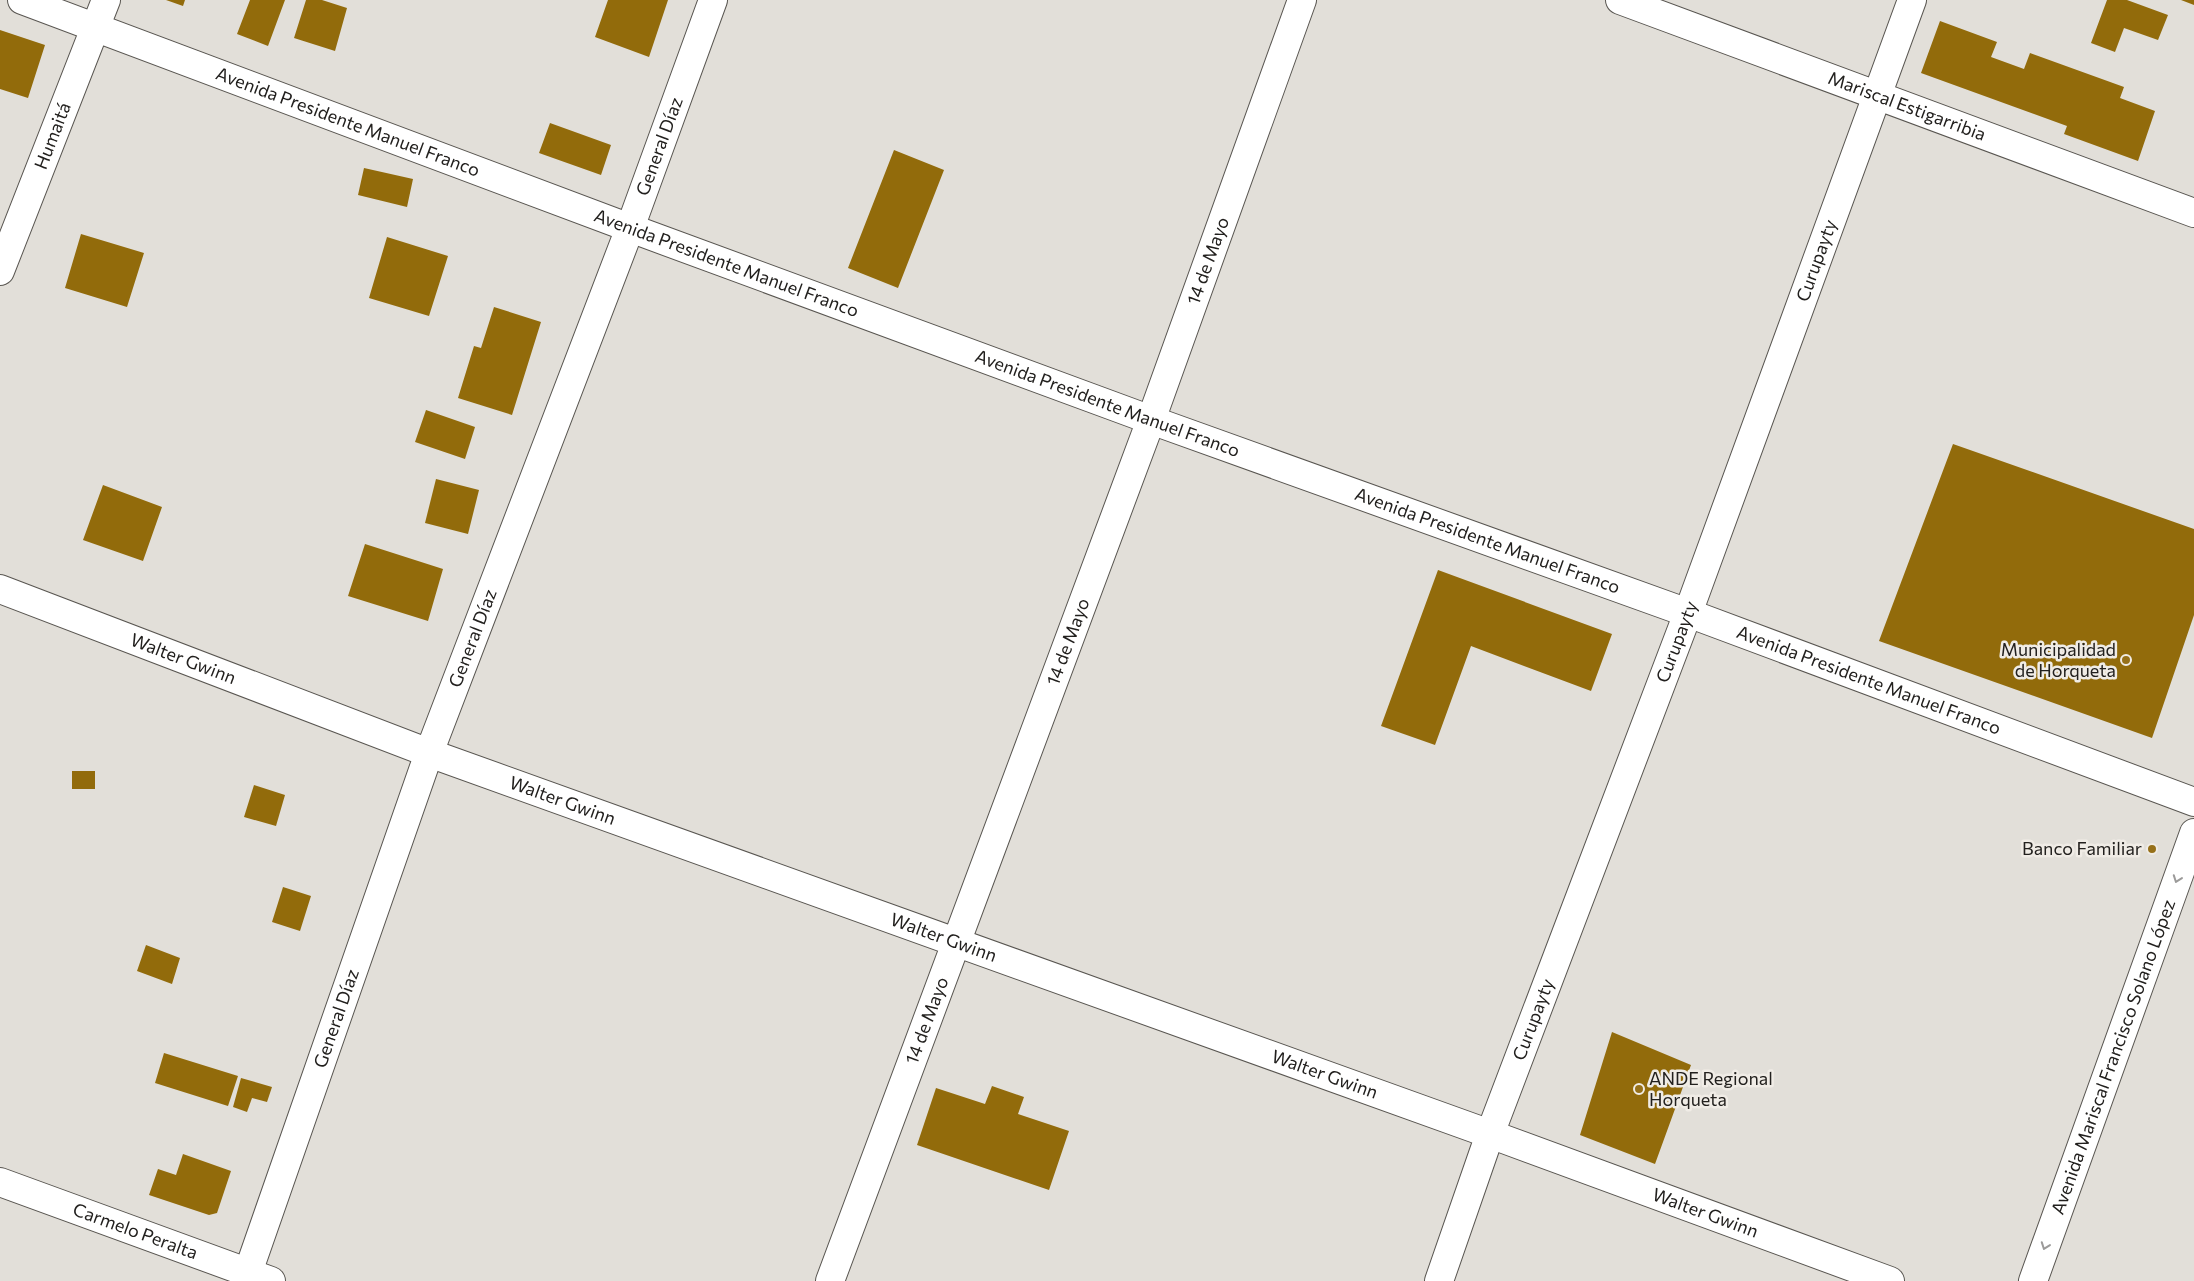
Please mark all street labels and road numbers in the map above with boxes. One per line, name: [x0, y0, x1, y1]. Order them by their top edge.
street label: Avenida Presidente Manuel Franco: [213, 62, 483, 181]
street label: Mariscal Estigarribia: [1825, 66, 1989, 145]
street label: General Díaz: [631, 94, 687, 198]
street label: Humaitá: [29, 99, 75, 172]
street label: Avenida Presidente Manuel Franco: [591, 204, 862, 321]
street label: 14 de Mayo: [1181, 214, 1233, 307]
street label: Curupayty: [1791, 216, 1841, 304]
street label: Avenida Presidente Manuel Franco: [972, 344, 1243, 461]
street label: Avenida Presidente Manuel Franco: [1352, 482, 1623, 598]
street label: General Díaz: [443, 586, 501, 690]
street label: 14 de Mayo: [1041, 595, 1094, 688]
street label: Curupayty: [1651, 598, 1701, 685]
street label: Avenida Presidente Manuel Franco: [1734, 620, 2004, 739]
street label: Walter Gwinn: [128, 628, 239, 688]
street label: Walter Gwinn: [507, 771, 619, 829]
street label: Avenida Mariscal Francisco Solano López: [2046, 896, 2179, 1217]
street label: Walter Gwinn: [888, 908, 1000, 966]
street label: General Díaz: [308, 966, 363, 1071]
street label: 14 de Mayo: [900, 974, 952, 1067]
street label: Curupayty: [1507, 975, 1558, 1063]
street label: Walter Gwinn: [1269, 1045, 1381, 1103]
street label: Walter Gwinn: [1650, 1183, 1762, 1242]
street label: Carmelo Peralta: [70, 1198, 201, 1263]

